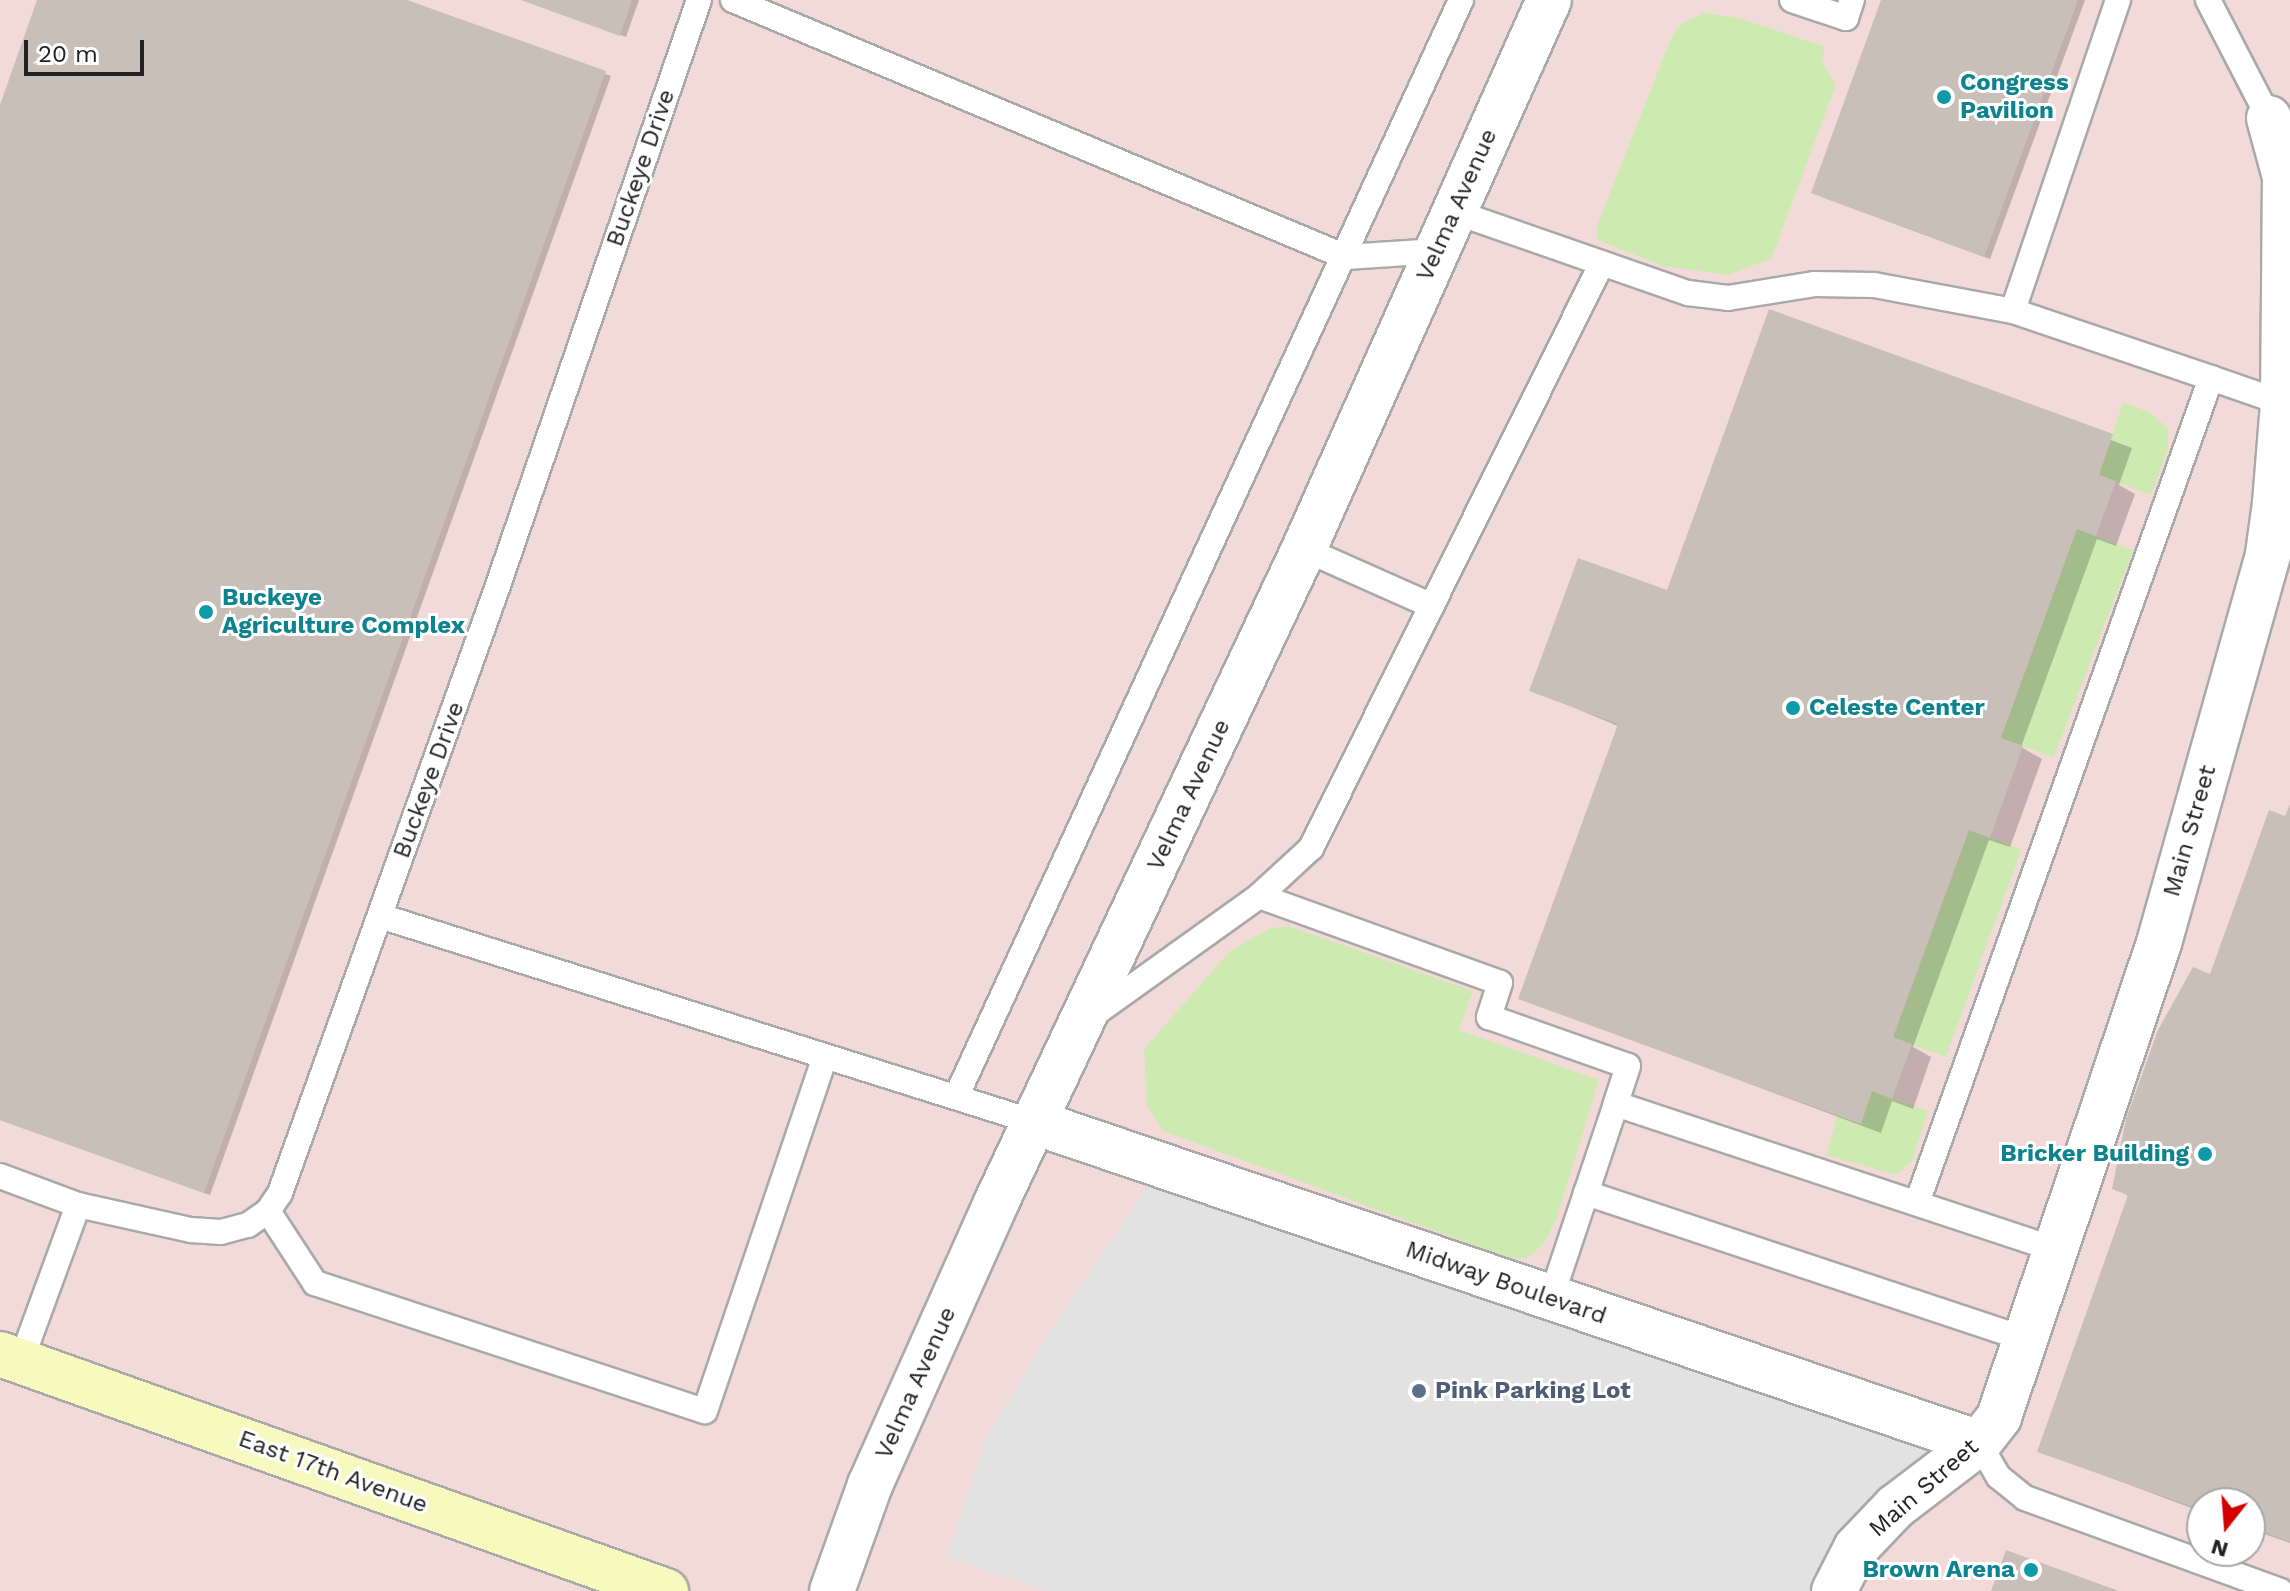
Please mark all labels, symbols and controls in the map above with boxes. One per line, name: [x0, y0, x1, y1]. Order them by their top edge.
scale bar: [28, 24, 148, 74]
text: 20 m: [38, 40, 98, 68]
place label: Congress Pavilion: [1960, 69, 2069, 125]
street label: Buckeye Drive: [601, 86, 681, 250]
marker: Congress Pavilion: [1935, 88, 1953, 106]
street label: Velma Avenue: [1410, 124, 1504, 286]
place label: Buckeye Agriculture Complex: [222, 584, 465, 640]
marker: Buckeye Agriculture Complex: [197, 603, 215, 621]
place label: Celeste Center: [1809, 694, 1985, 722]
street label: Buckeye Drive: [387, 698, 471, 862]
marker: Celeste Center: [1784, 699, 1802, 717]
street label: Velma Avenue: [1141, 714, 1237, 876]
street label: Main Street: [2157, 762, 2223, 900]
place label: Bricker Building: [2000, 1140, 2189, 1168]
marker: Bricker Building: [2196, 1145, 2214, 1163]
street label: Midway Boulevard: [1401, 1235, 1611, 1331]
street label: Velma Avenue: [869, 1302, 963, 1464]
place label: Pink Parking Lot: [1435, 1377, 1631, 1405]
marker: Pink Parking Lot: [1410, 1382, 1428, 1400]
street label: East 17th Avenue: [234, 1424, 432, 1520]
street label: Main Street: [1863, 1433, 1985, 1543]
north arrow: [2186, 1487, 2266, 1567]
text: N: [2208, 1534, 2231, 1563]
place label: Brown Arena: [1862, 1556, 2015, 1584]
marker: Brown Arena: [2022, 1561, 2040, 1579]

